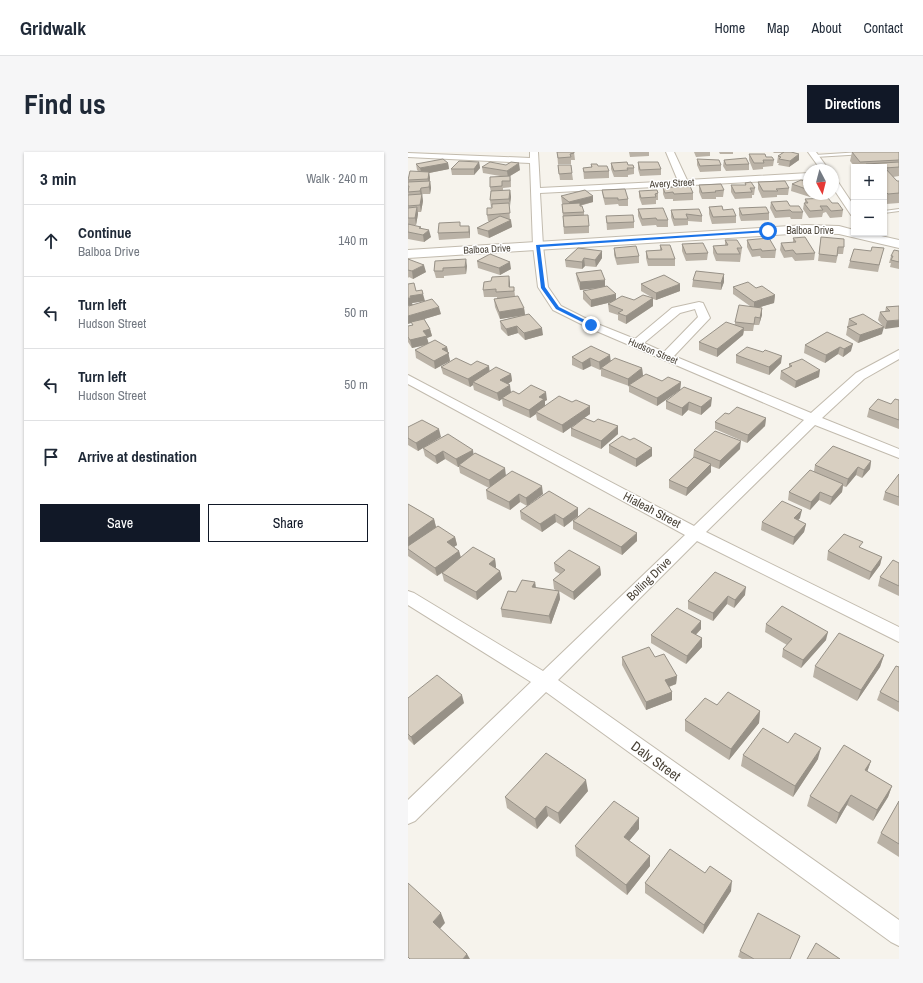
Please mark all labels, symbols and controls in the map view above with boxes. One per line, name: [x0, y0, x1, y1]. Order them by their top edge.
text: Gridwalk: [20, 15, 86, 41]
text: Home: [714, 19, 745, 37]
text: Map: [767, 19, 789, 37]
text: About: [811, 19, 841, 37]
text: Contact: [863, 19, 903, 37]
text: Find us: [24, 85, 106, 123]
button: Directions: [807, 85, 899, 123]
north arrow: [803, 164, 839, 200]
map controls: [851, 164, 887, 236]
button: +: [851, 164, 887, 200]
text: 3 min: [40, 167, 76, 190]
text: Walk · 240 m: [306, 170, 368, 187]
street label: Avery Street: [648, 175, 696, 191]
button: −: [851, 200, 887, 236]
text: Continue: [78, 222, 131, 243]
route start: [759, 222, 777, 240]
street label: Balboa Drive: [786, 224, 834, 237]
icon: ahead: [40, 230, 62, 252]
text: 140 m: [338, 232, 368, 249]
street label: Balboa Drive: [463, 241, 511, 257]
text: Balboa Drive: [78, 243, 140, 260]
text: Turn left: [78, 294, 126, 315]
icon: left: [40, 302, 62, 324]
text: 50 m: [344, 304, 368, 321]
text: Hudson Street: [78, 315, 146, 332]
route end: [582, 316, 600, 334]
street label: Hudson Street: [626, 335, 680, 368]
text: Turn left: [78, 366, 126, 387]
icon: left: [40, 374, 62, 396]
text: 50 m: [344, 376, 368, 393]
text: Hudson Street: [78, 387, 146, 404]
icon: arrive: [40, 446, 62, 468]
text: Arrive at destination: [78, 446, 197, 467]
street label: Hialeah Street: [620, 488, 684, 532]
button: Save: [40, 504, 200, 542]
button: Share: [208, 504, 368, 542]
street label: Bolling Drive: [623, 554, 675, 604]
street label: Daly Street: [628, 737, 684, 785]

